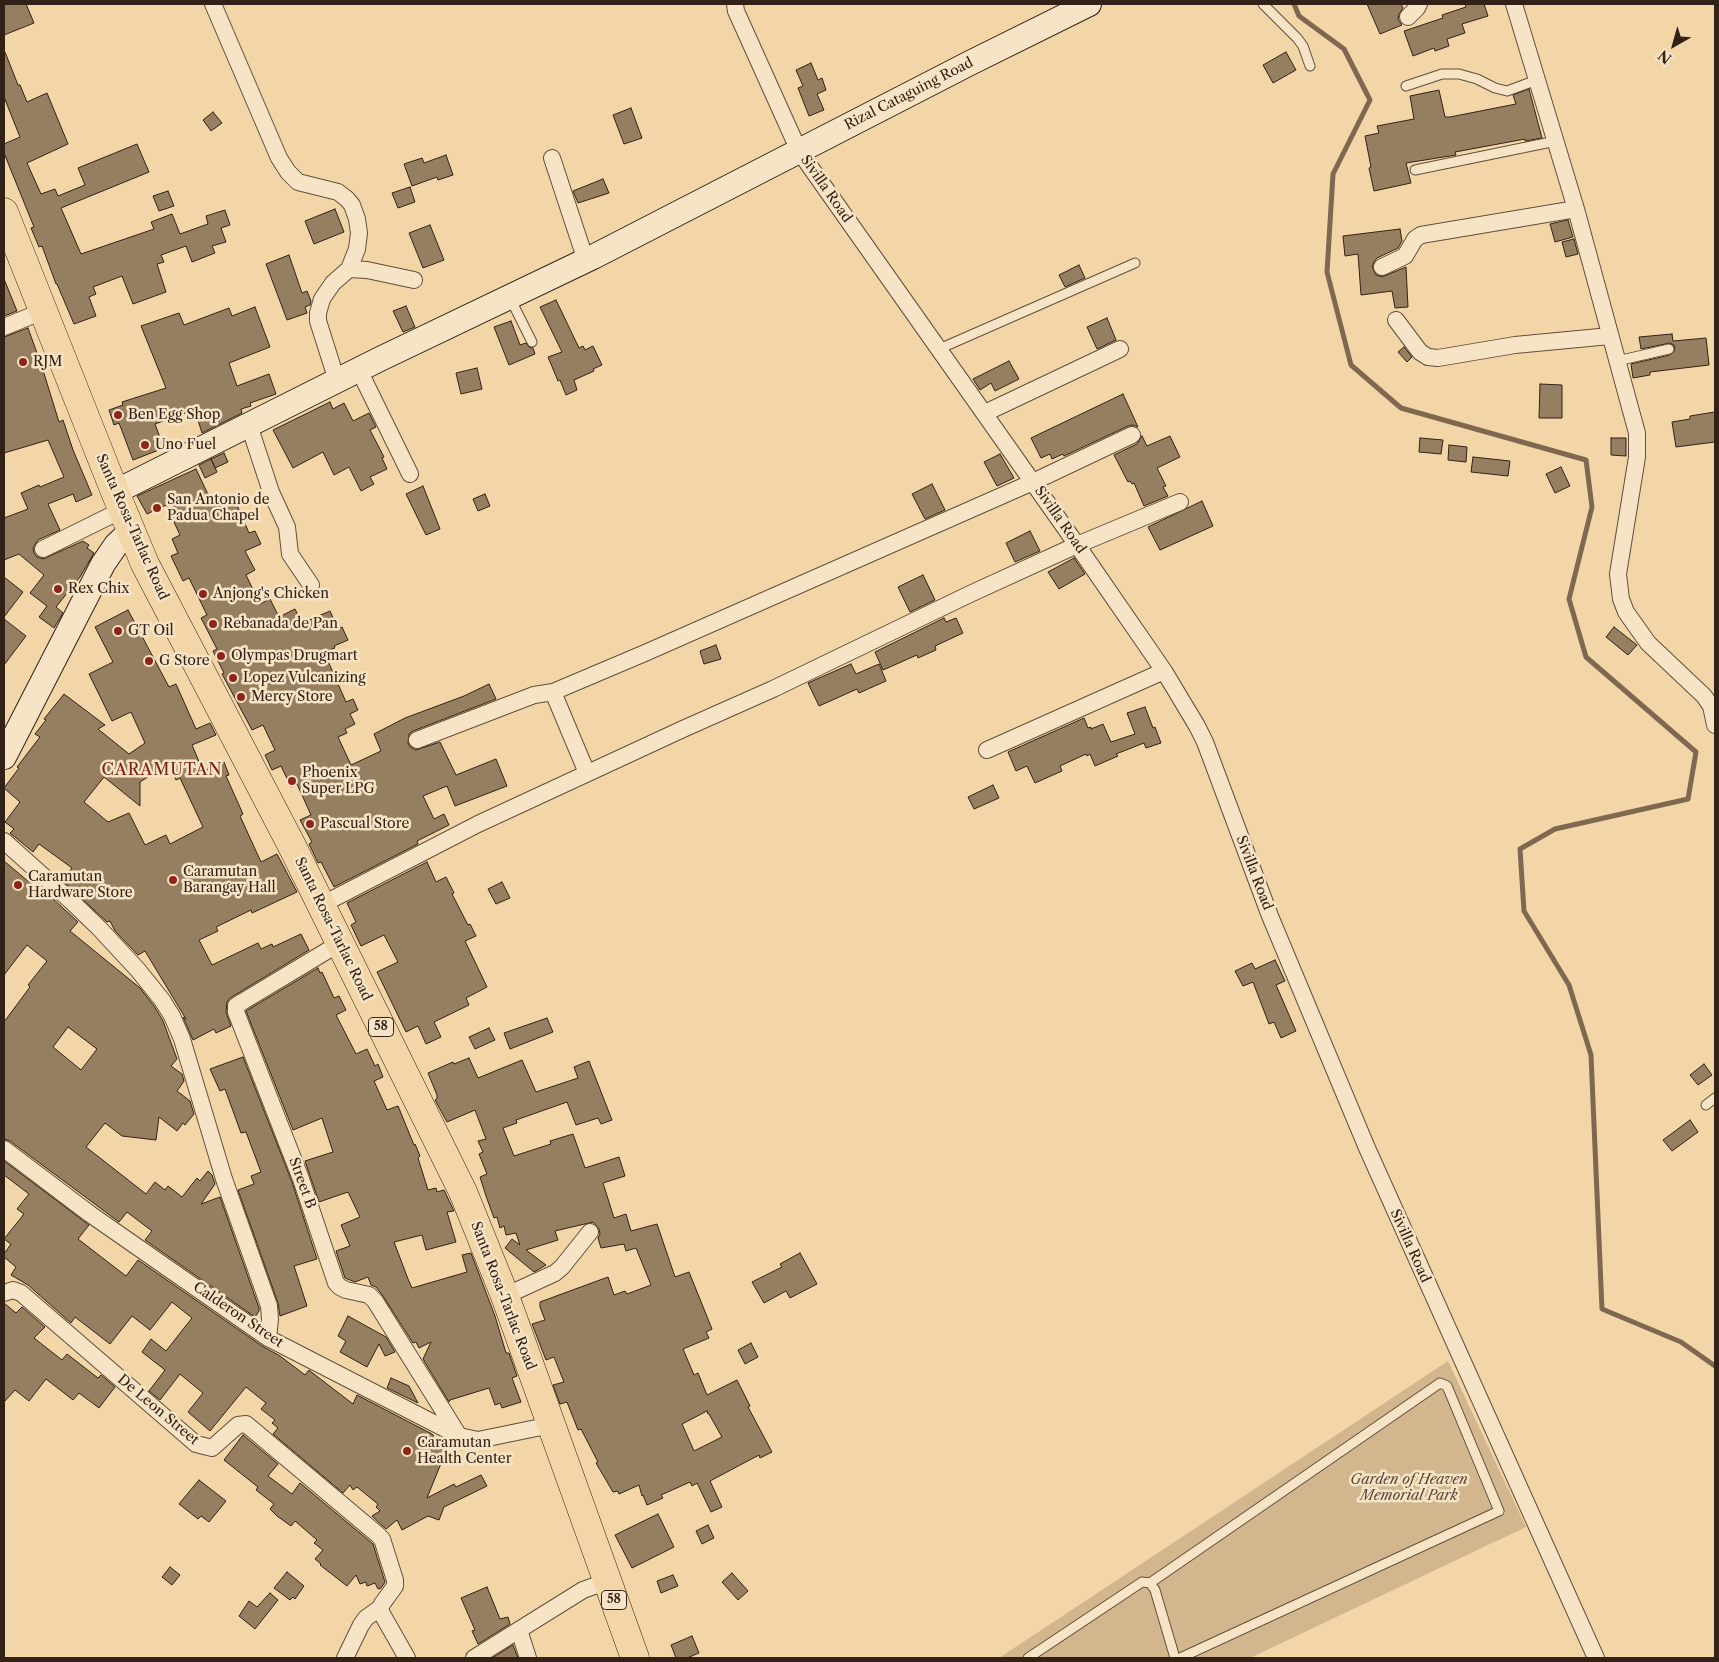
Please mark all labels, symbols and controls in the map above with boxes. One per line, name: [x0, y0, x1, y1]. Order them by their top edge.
north arrow: [1649, 20, 1699, 70]
text: N: [1654, 46, 1675, 68]
street label: Rizal Cataguing Road: [842, 54, 976, 134]
street label: Sivilla Road: [797, 152, 855, 226]
place label: RJM: [33, 354, 62, 370]
marker: RJM: [17, 356, 29, 368]
place label: Ben Egg Shop: [128, 407, 220, 423]
marker: Ben Egg Shop: [112, 409, 124, 421]
place label: Uno Fuel: [155, 437, 216, 453]
marker: Uno Fuel: [139, 439, 151, 451]
street label: Santa Rosa-Tarlac Road: [92, 452, 172, 602]
street label: Sivilla Road: [1031, 483, 1089, 557]
place label: San Antonio de Padua Chapel: [167, 492, 270, 524]
marker: San Antonio de Padua Chapel: [151, 502, 163, 514]
place label: Rex Chix: [68, 581, 129, 597]
marker: Rex Chix: [52, 583, 64, 595]
place label: Anjong's Chicken: [213, 586, 329, 602]
marker: Anjong's Chicken: [197, 588, 209, 600]
place label: Rebanada de Pan: [223, 616, 338, 632]
marker: Rebanada de Pan: [207, 618, 219, 630]
place label: GT Oil: [128, 623, 174, 639]
marker: GT Oil: [112, 625, 124, 637]
place label: Olympas Drugmart: [231, 648, 358, 664]
marker: Olympas Drugmart: [215, 650, 227, 662]
place label: G Store: [159, 653, 209, 669]
marker: G Store: [143, 655, 155, 667]
place label: Lopez Vulcanizing: [243, 670, 366, 686]
marker: Lopez Vulcanizing: [227, 672, 239, 684]
place label: Mercy Store: [251, 689, 333, 705]
marker: Mercy Store: [235, 691, 247, 703]
district label: CARAMUTAN: [100, 760, 224, 780]
place label: Phoenix Super LPG: [302, 765, 375, 798]
marker: Phoenix Super LPG: [286, 775, 298, 787]
place label: Pascual Store: [320, 816, 409, 832]
marker: Pascual Store: [304, 818, 316, 830]
street label: Sivilla Road: [1232, 833, 1276, 913]
street label: Santa Rosa-Tarlac Road: [291, 854, 375, 1004]
place label: Caramutan Barangay Hall: [183, 864, 276, 896]
place label: Caramutan Hardware Store: [28, 869, 133, 902]
marker: Caramutan Barangay Hall: [167, 874, 179, 886]
marker: Caramutan Hardware Store: [12, 879, 24, 891]
road number: 58: [368, 1018, 394, 1036]
street label: Street B: [285, 1155, 319, 1211]
street label: Sivilla Road: [1386, 1207, 1434, 1285]
street label: Santa Rosa-Tarlac Road: [467, 1219, 539, 1373]
street label: Calderon Street: [190, 1279, 286, 1351]
street label: De Leon Street: [114, 1371, 202, 1449]
place label: Caramutan Health Center: [417, 1435, 512, 1468]
marker: Caramutan Health Center: [401, 1445, 413, 1457]
park label: Garden of Heaven Memorial Park: [1350, 1472, 1468, 1504]
road number: 58: [602, 1590, 626, 1610]

